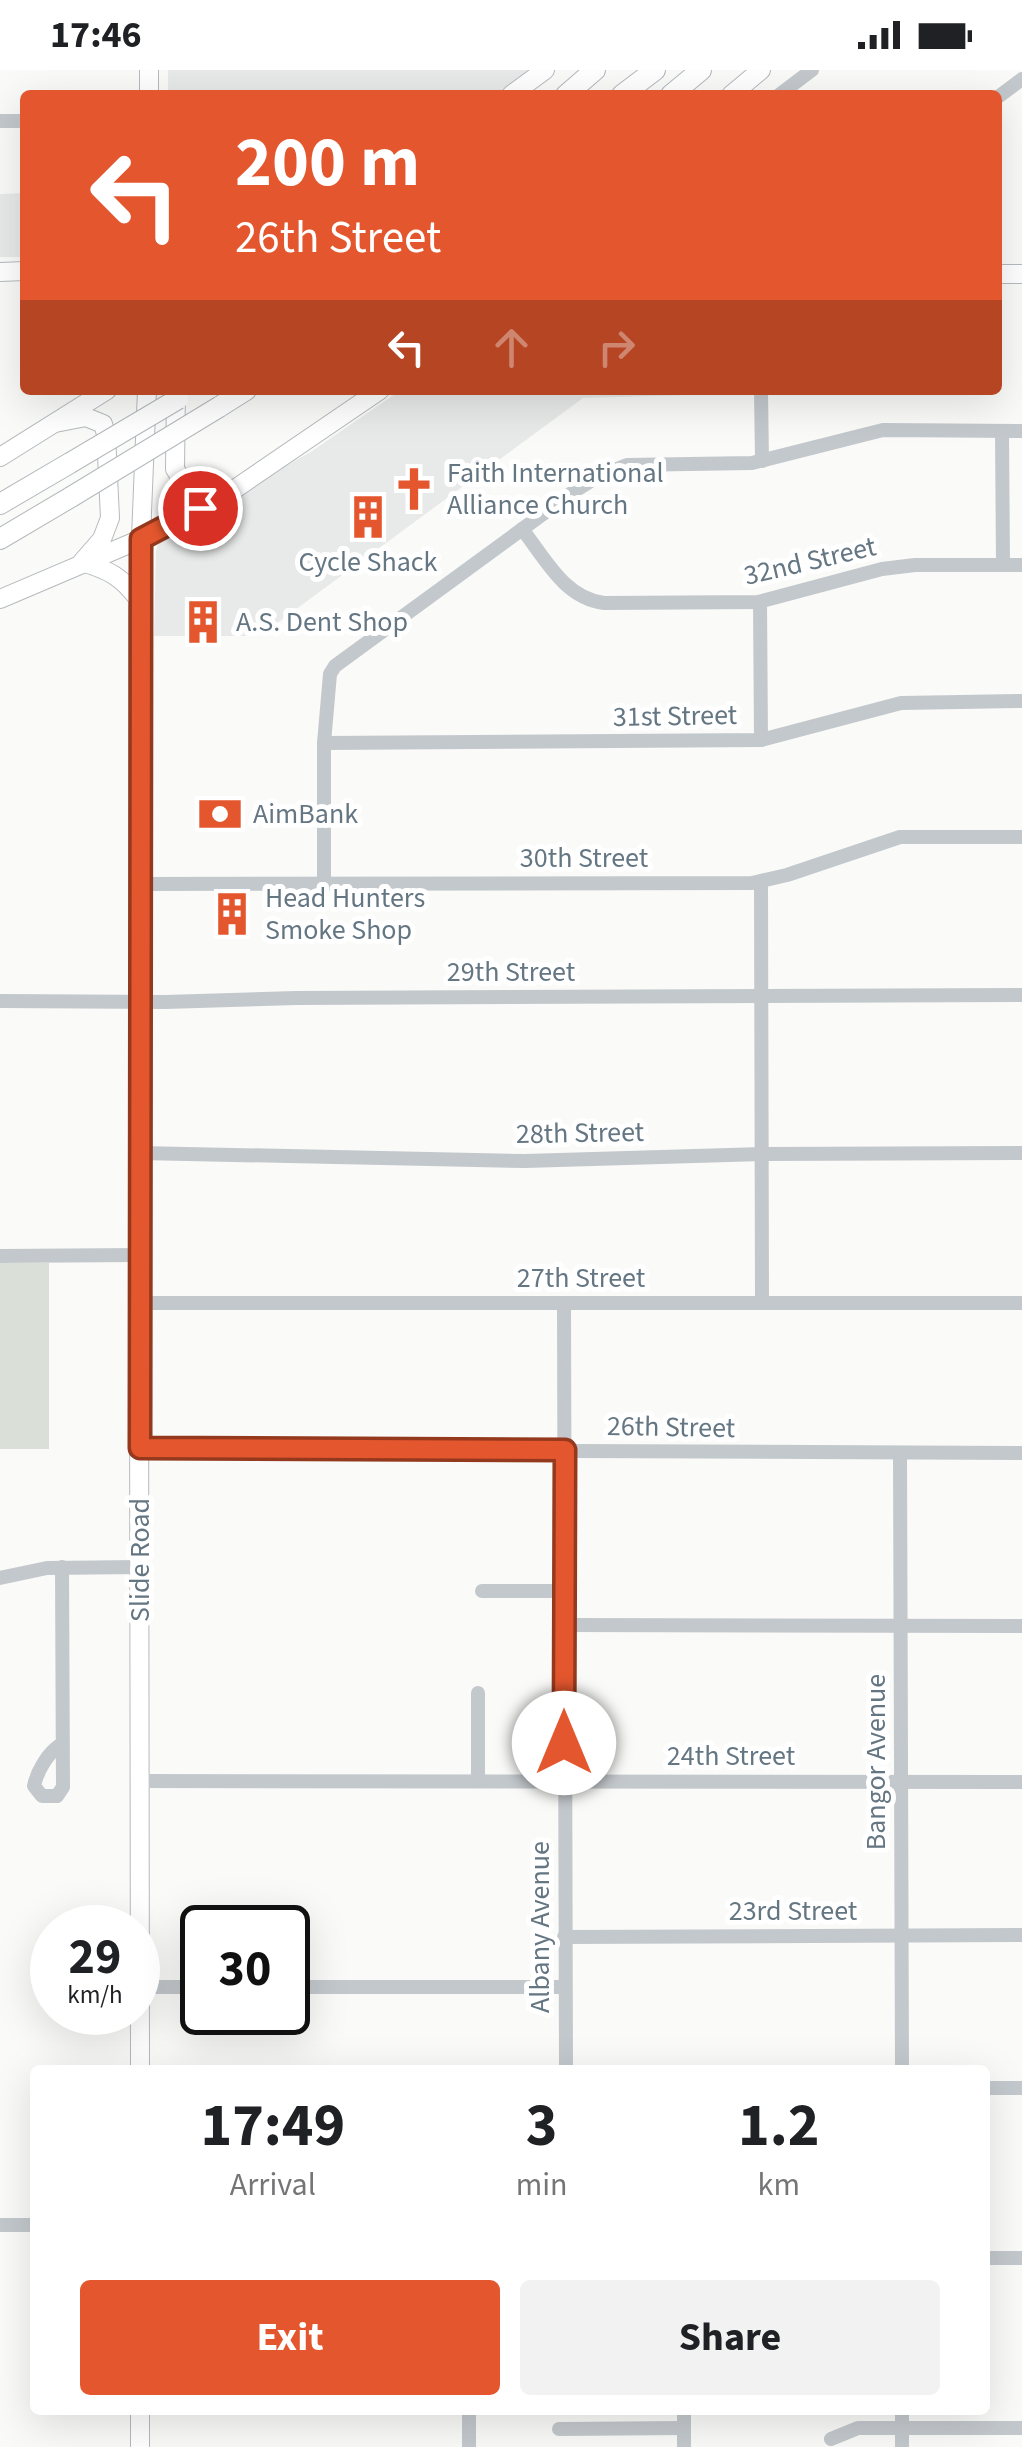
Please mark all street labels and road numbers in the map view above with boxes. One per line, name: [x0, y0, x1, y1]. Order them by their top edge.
street label: 32nd Street: [740, 526, 881, 596]
street label: 31st Street: [613, 695, 738, 737]
street label: 30th Street: [520, 838, 649, 878]
street label: 29th Street: [447, 952, 576, 992]
street label: 28th Street: [516, 1112, 645, 1154]
street label: 27th Street: [517, 1258, 646, 1298]
street label: 26th Street: [607, 1406, 736, 1448]
street label: Slide Road: [120, 1498, 160, 1622]
street label: Bangor Avenue: [856, 1674, 896, 1850]
street label: 24th Street: [667, 1736, 796, 1776]
street label: Albany Avenue: [520, 1841, 560, 2013]
street label: 23rd Street: [729, 1891, 858, 1931]

